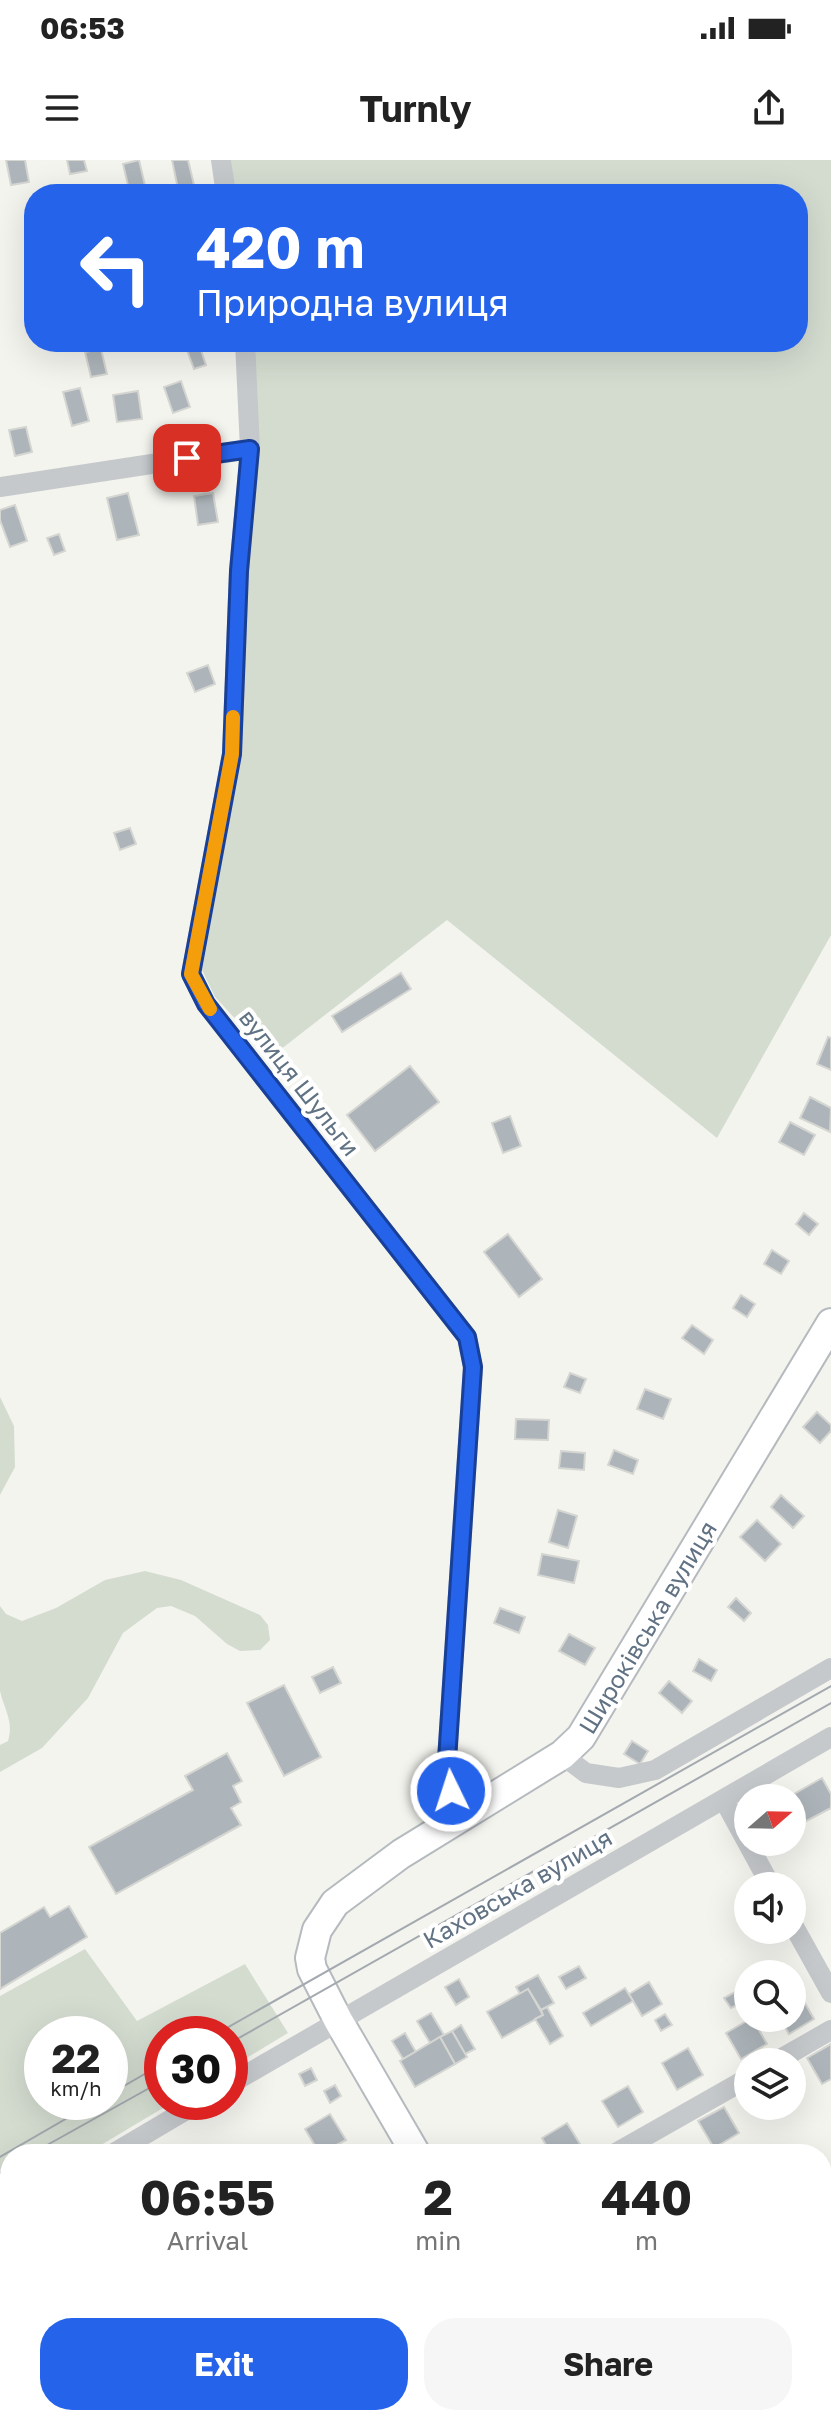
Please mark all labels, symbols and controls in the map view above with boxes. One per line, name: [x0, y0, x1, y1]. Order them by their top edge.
text: 06:53: [40, 10, 125, 46]
icon: menu: [40, 86, 84, 130]
icon: share: [747, 86, 791, 130]
text: Turnly: [359, 87, 472, 130]
text: 420 m: [196, 213, 365, 280]
icon: left: [64, 216, 168, 320]
text: Природна вулиця: [196, 281, 509, 324]
pin: [153, 424, 221, 492]
icon: arrive: [165, 436, 209, 480]
street label: вулиця Шульги: [234, 1003, 366, 1161]
street label: Широківська вулиця: [572, 1515, 722, 1739]
position arrow: [409, 1749, 493, 1833]
north arrow: [734, 1784, 806, 1856]
map controls: [734, 1784, 806, 2120]
street label: Каховська вулиця: [417, 1822, 617, 1954]
button: sound: [734, 1872, 806, 1944]
button: search: [734, 1960, 806, 2032]
speed limit sign: 30: [144, 2016, 248, 2120]
text: 22: [52, 2034, 100, 2082]
button: layers: [734, 2048, 806, 2120]
text: km/h: [51, 2076, 101, 2100]
text: 06:55: [140, 2168, 275, 2226]
text: 2: [424, 2168, 453, 2226]
text: 440: [601, 2168, 692, 2226]
text: Arrival: [167, 2225, 248, 2256]
text: min: [415, 2225, 461, 2256]
text: m: [635, 2225, 658, 2256]
button: Exit: [40, 2318, 408, 2410]
button: Share: [424, 2318, 792, 2410]

